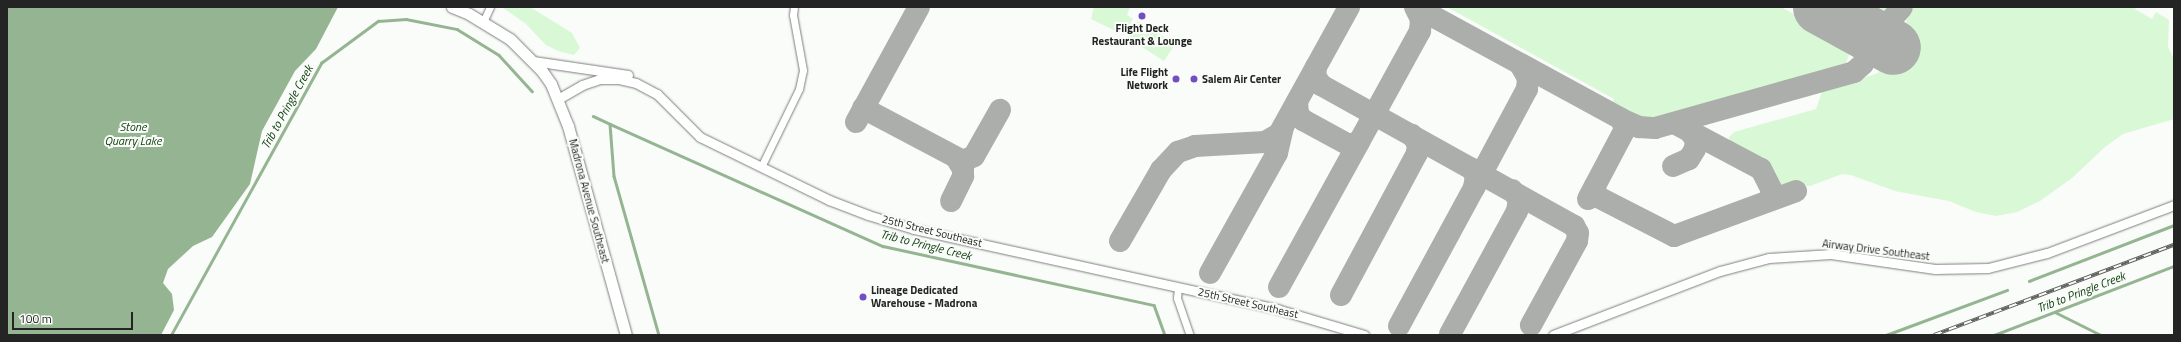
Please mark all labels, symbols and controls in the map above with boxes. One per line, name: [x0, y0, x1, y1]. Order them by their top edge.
marker: Flight Deck Restaurant & Lounge: [1137, 11, 1147, 21]
place label: Flight Deck Restaurant & Lounge: [1092, 22, 1192, 48]
water label: Trib to Pringle Creek: [258, 63, 316, 151]
place label: Life Flight Network: [1120, 66, 1168, 92]
place label: Salem Air Center: [1202, 72, 1281, 86]
marker: Life Flight Network: [1171, 74, 1181, 84]
marker: Salem Air Center: [1189, 74, 1199, 84]
water label: Stone Quarry Lake: [105, 120, 161, 148]
street label: Madrona Avenue Southeast: [566, 137, 612, 265]
street label: 25th Street Southeast: [881, 212, 983, 250]
water label: Trib to Pringle Creek: [879, 227, 973, 263]
street label: Airway Drive Southeast: [1822, 237, 1930, 263]
water label: Trib to Pringle Creek: [2035, 269, 2127, 315]
place label: Lineage Dedicated Warehouse - Madrona: [871, 284, 977, 310]
street label: 25th Street Southeast: [1196, 285, 1300, 321]
marker: Lineage Dedicated Warehouse - Madrona: [858, 292, 868, 302]
scale bar: [14, 304, 135, 330]
text: 100 m: [19, 309, 52, 328]

